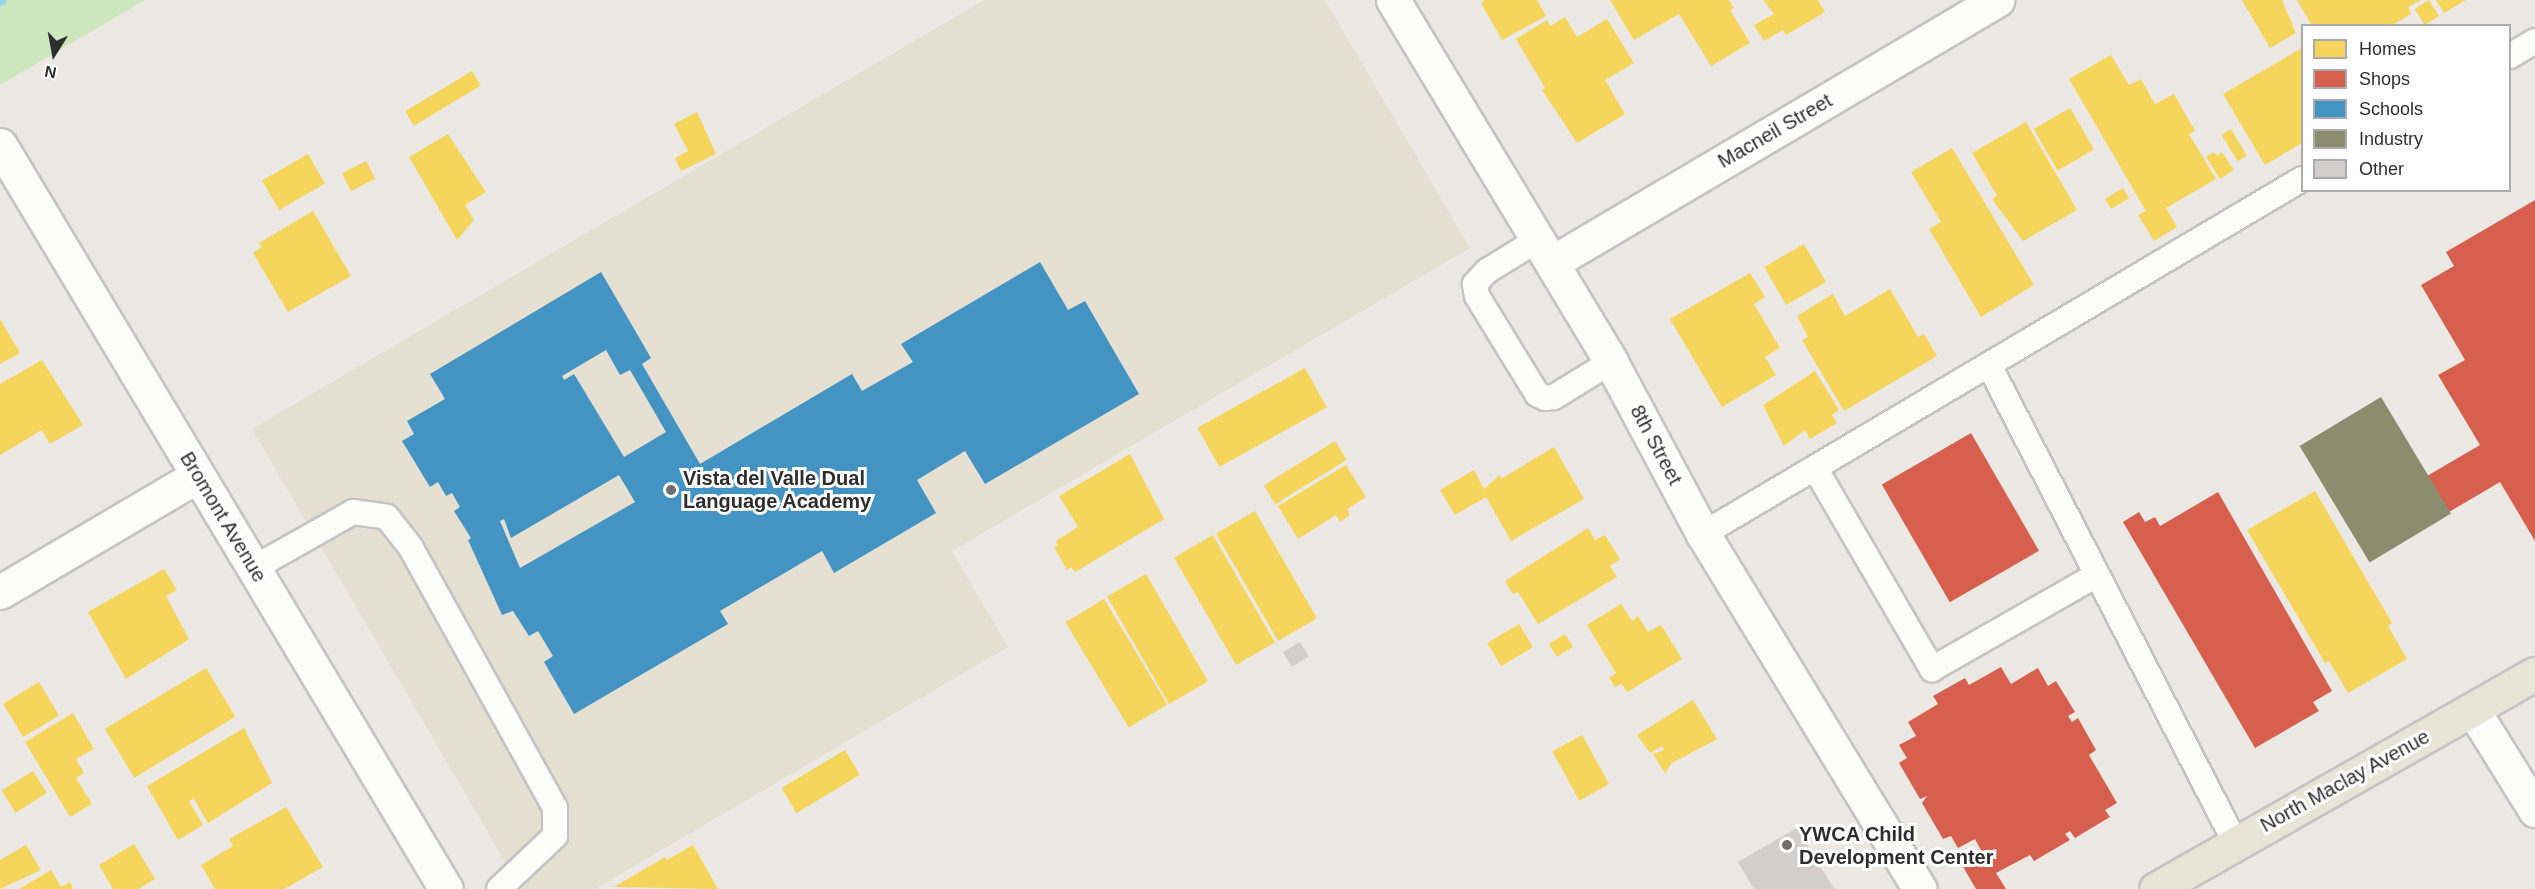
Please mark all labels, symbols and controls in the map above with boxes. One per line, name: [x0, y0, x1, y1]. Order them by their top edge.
north arrow: [24, 24, 84, 84]
legend: [2301, 24, 2511, 192]
text: Homes: [2359, 39, 2416, 59]
text: N: [43, 63, 58, 82]
text: Shops: [2359, 69, 2410, 89]
street label: Macneil Street: [1714, 89, 1836, 173]
text: Schools: [2359, 99, 2423, 119]
text: Industry: [2359, 129, 2423, 149]
text: Other: [2359, 159, 2404, 179]
street label: 8th Street: [1625, 401, 1687, 489]
street label: Bromont Avenue: [174, 447, 272, 587]
place label: Vista del Valle Dual Language Academy: [683, 466, 872, 513]
marker: Vista del Valle Dual Language Academy: [664, 483, 678, 497]
street label: North Maclay Avenue: [2256, 724, 2434, 838]
place label: YWCA Child Development Center: [1799, 822, 1993, 869]
marker: YWCA Child Development Center: [1780, 838, 1794, 852]

